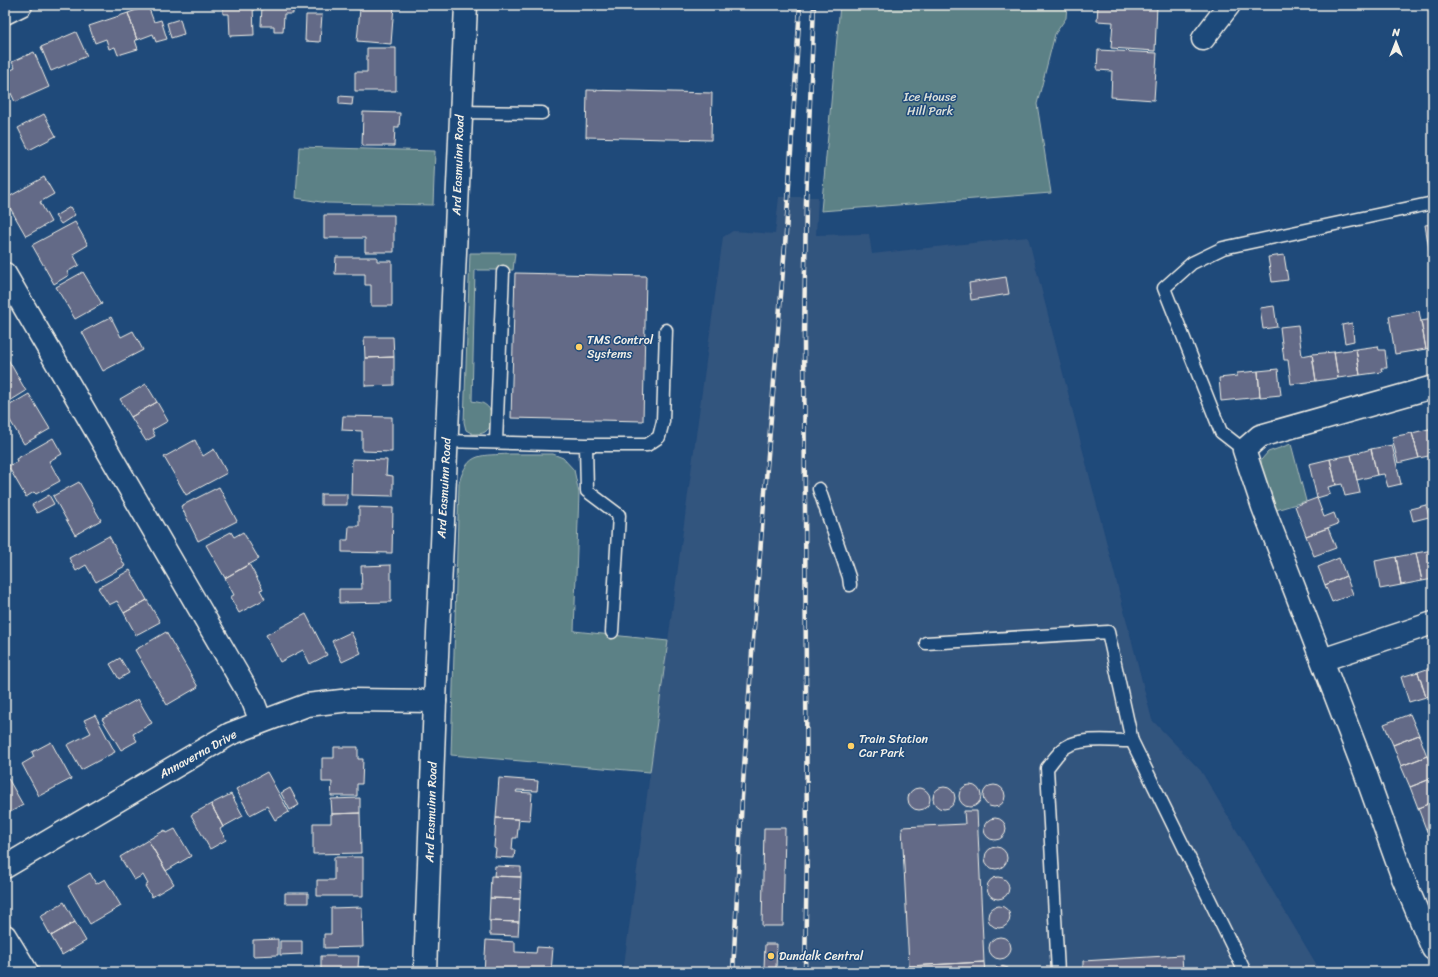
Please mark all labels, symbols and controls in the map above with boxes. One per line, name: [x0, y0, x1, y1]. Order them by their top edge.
north arrow: [1376, 22, 1416, 62]
text: N: [1391, 23, 1400, 42]
park label: Ice House Hill Park: [903, 86, 956, 122]
street label: Ard Easmuinn Road: [445, 113, 471, 217]
place label: TMS Control Systems: [587, 329, 654, 365]
marker: TMS Control Systems: [574, 342, 584, 352]
street label: Ard Easmuinn Road: [430, 436, 458, 540]
street label: Annaverna Drive: [154, 723, 241, 785]
place label: Train Station Car Park: [859, 728, 928, 764]
marker: Train Station Car Park: [846, 741, 856, 751]
street label: Ard Easmuinn Road: [418, 760, 444, 864]
place label: Dundalk Central: [779, 945, 864, 967]
marker: Dundalk Central: [766, 951, 776, 961]

